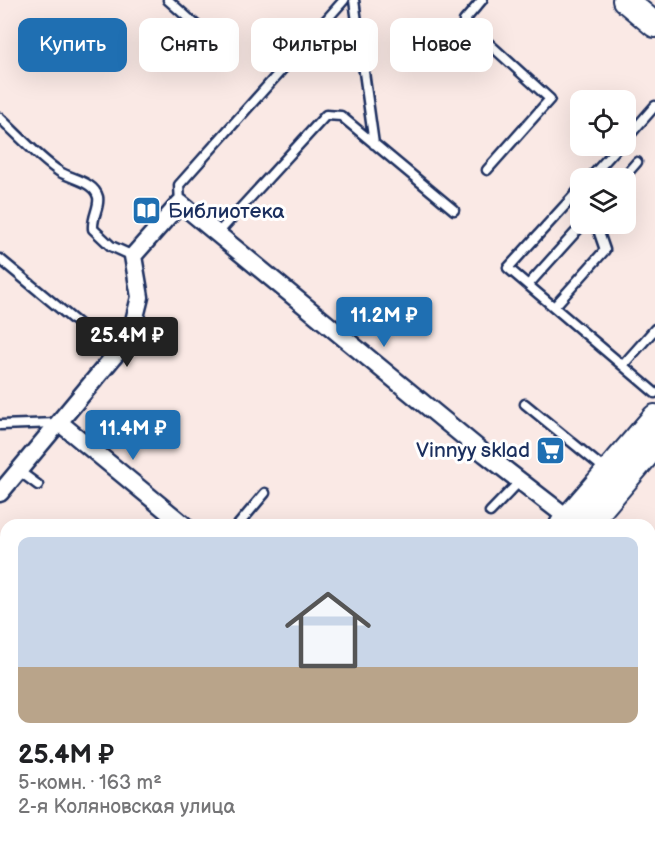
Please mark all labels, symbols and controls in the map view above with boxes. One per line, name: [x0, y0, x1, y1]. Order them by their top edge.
chip: Купить: [18, 18, 127, 72]
chip: Снять: [139, 18, 239, 72]
chip: Фильтры: [251, 18, 378, 72]
chip: Новое: [390, 18, 493, 72]
map controls: [570, 90, 636, 234]
button: locate: [570, 90, 636, 156]
button: layers: [570, 168, 636, 234]
library icon: Библиотека: [131, 195, 163, 227]
place label: Библиотека: [168, 199, 285, 224]
pin: 11.2M ₽: [329, 297, 439, 348]
text: 11.2M ₽: [350, 304, 418, 328]
pin: 25.4M ₽: [72, 317, 182, 368]
text: 25.4M ₽: [90, 324, 164, 348]
pin: 11.4M ₽: [78, 410, 188, 461]
text: 11.4M ₽: [99, 417, 167, 441]
supermarket icon: Vinnyy sklad: [535, 434, 567, 466]
place label: Vinnyy sklad: [416, 438, 530, 463]
icon: home: [274, 576, 382, 684]
text: 25.4M ₽: [18, 740, 114, 771]
text: 5-комн. · 163 m²: [18, 771, 162, 795]
text: 2-я Коляновская улица: [18, 795, 235, 819]

